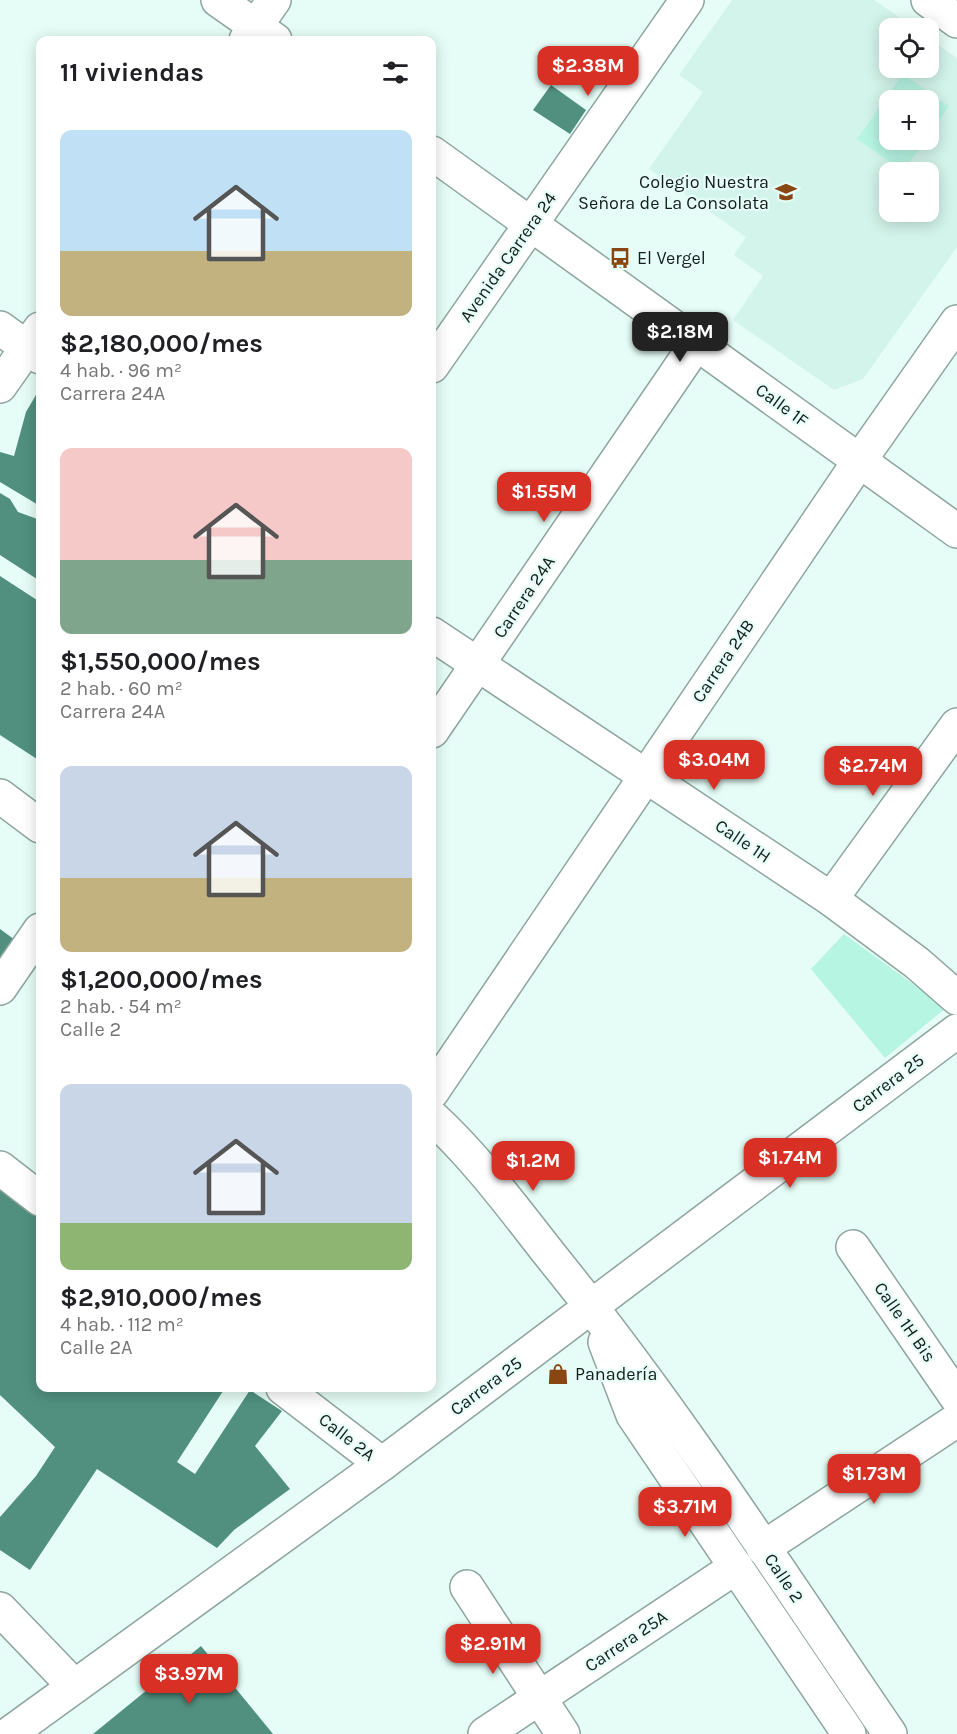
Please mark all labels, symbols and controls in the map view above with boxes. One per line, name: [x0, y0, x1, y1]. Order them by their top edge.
map controls: [879, 18, 939, 222]
button: locate: [879, 18, 939, 78]
pin: $2.38M: [539, 46, 637, 97]
text: $2.38M: [551, 54, 625, 77]
icon: filters: [379, 56, 412, 89]
text: 11 viviendas: [60, 57, 204, 88]
button: +: [879, 90, 939, 150]
button: −: [879, 162, 939, 222]
icon: home: [182, 169, 290, 277]
place label: Colegio Nuestra Señora de La Consolata: [578, 171, 769, 214]
school or university icon: Colegio Nuestra Señora de La Consolata: [774, 180, 798, 204]
street label: Avenida Carrera 24: [455, 188, 561, 326]
bus stop icon: El Vergel: [608, 246, 632, 270]
place label: El Vergel: [637, 247, 706, 269]
pin: $2.18M: [631, 312, 729, 363]
text: $2.18M: [646, 320, 714, 343]
text: $2,180,000/mes: [60, 328, 263, 359]
text: 4 hab. · 96 m²: [60, 359, 182, 382]
street label: Calle 1F: [751, 378, 813, 432]
text: Carrera 24A: [60, 382, 165, 405]
pin: $1.55M: [495, 472, 593, 523]
text: $1.55M: [511, 480, 577, 503]
icon: home: [182, 487, 290, 595]
street label: Carrera 24A: [488, 552, 560, 642]
street label: Carrera 24B: [687, 615, 759, 707]
text: $1,550,000/mes: [60, 646, 261, 677]
text: 2 hab. · 60 m²: [60, 677, 183, 700]
text: Carrera 24A: [60, 700, 165, 723]
pin: $3.04M: [665, 740, 763, 791]
pin: $2.74M: [824, 746, 922, 797]
text: $3.04M: [678, 748, 750, 771]
text: $2.74M: [838, 754, 908, 777]
icon: home: [182, 805, 290, 913]
street label: Calle 1H: [711, 814, 775, 868]
text: $1,200,000/mes: [60, 964, 263, 995]
text: 2 hab. · 54 m²: [60, 995, 182, 1018]
text: Calle 2: [60, 1018, 121, 1041]
street label: Carrera 25: [848, 1049, 928, 1117]
icon: home: [182, 1123, 290, 1231]
pin: $1.74M: [741, 1138, 839, 1189]
pin: $1.2M: [491, 1141, 575, 1192]
text: $1.74M: [758, 1146, 822, 1169]
text: $1.2M: [506, 1149, 560, 1172]
street label: Calle 1H Bis: [869, 1278, 941, 1366]
text: $2,910,000/mes: [60, 1282, 262, 1313]
text: 4 hab. · 112 m²: [60, 1313, 184, 1336]
text: Calle 2A: [60, 1336, 133, 1359]
street label: Carrera 25: [446, 1352, 526, 1420]
shop icon: Panadería: [546, 1362, 570, 1386]
place label: Panadería: [575, 1363, 657, 1385]
street label: Calle 2A: [314, 1408, 380, 1466]
pin: $1.73M: [825, 1454, 923, 1505]
text: $1.73M: [841, 1462, 907, 1485]
pin: $3.71M: [636, 1487, 734, 1538]
text: $3.71M: [652, 1495, 718, 1518]
street label: Calle 2: [760, 1549, 808, 1607]
street label: Carrera 25A: [581, 1605, 671, 1677]
pin: $2.91M: [444, 1624, 542, 1675]
text: $2.91M: [460, 1632, 527, 1655]
pin: $3.97M: [140, 1654, 238, 1705]
text: $3.97M: [154, 1662, 224, 1685]

